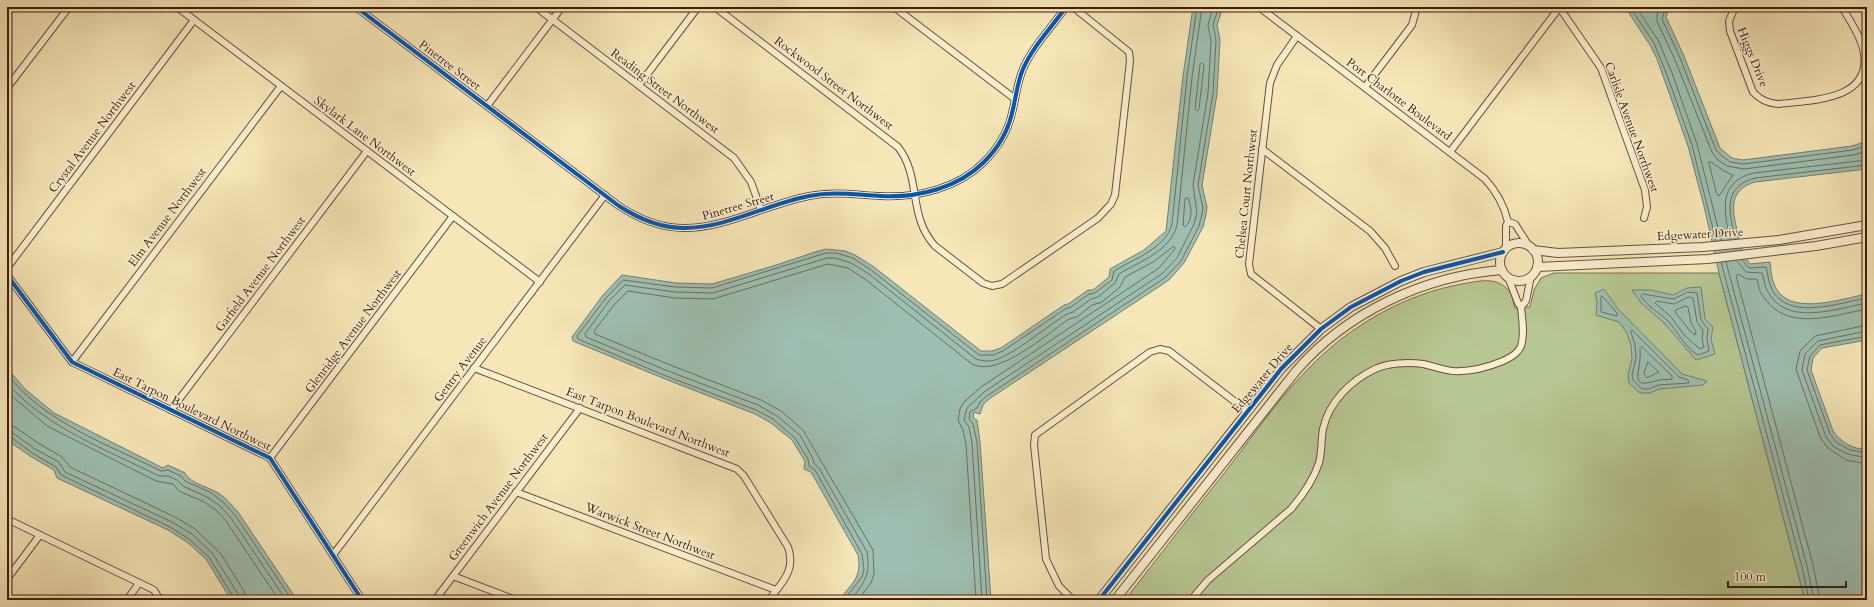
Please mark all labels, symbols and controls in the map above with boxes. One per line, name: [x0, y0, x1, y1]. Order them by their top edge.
street label: Higgs Drive: [1734, 25, 1772, 89]
street label: Rockwood Street Northwest: [771, 33, 897, 133]
street label: Pinetree Street: [416, 36, 484, 94]
street label: Reading Street Northwest: [608, 45, 723, 137]
street label: Port Charlotte Boulevard: [1343, 54, 1455, 144]
street label: Carlisle Avenue Northwest: [1601, 60, 1663, 194]
street label: Crystal Avenue Northwest: [45, 78, 139, 196]
street label: Skylark Lane Northwest: [311, 93, 419, 180]
street label: Chelsea Court Northwest: [1231, 128, 1261, 260]
street label: Elm Avenue Northwest: [124, 164, 210, 270]
street label: Pinetree Street: [700, 188, 776, 224]
street label: Garfield Avenue Northwest: [211, 213, 309, 335]
street label: Edgewater Drive: [1656, 224, 1744, 244]
street label: Glenridge Avenue Northwest: [301, 266, 405, 396]
street label: Gentry Avenue: [430, 333, 490, 405]
street label: Edgewater Drive: [1228, 340, 1296, 416]
street label: East Tarpon Boulevard Northwest: [110, 364, 274, 454]
street label: East Tarpon Boulevard Northwest: [564, 383, 732, 461]
street label: Greenwich Avenue Northwest: [445, 430, 552, 564]
street label: Warwick Street Northwest: [582, 499, 717, 563]
scale bar: [1728, 563, 1846, 589]
text: 100 m: [1734, 569, 1767, 585]

